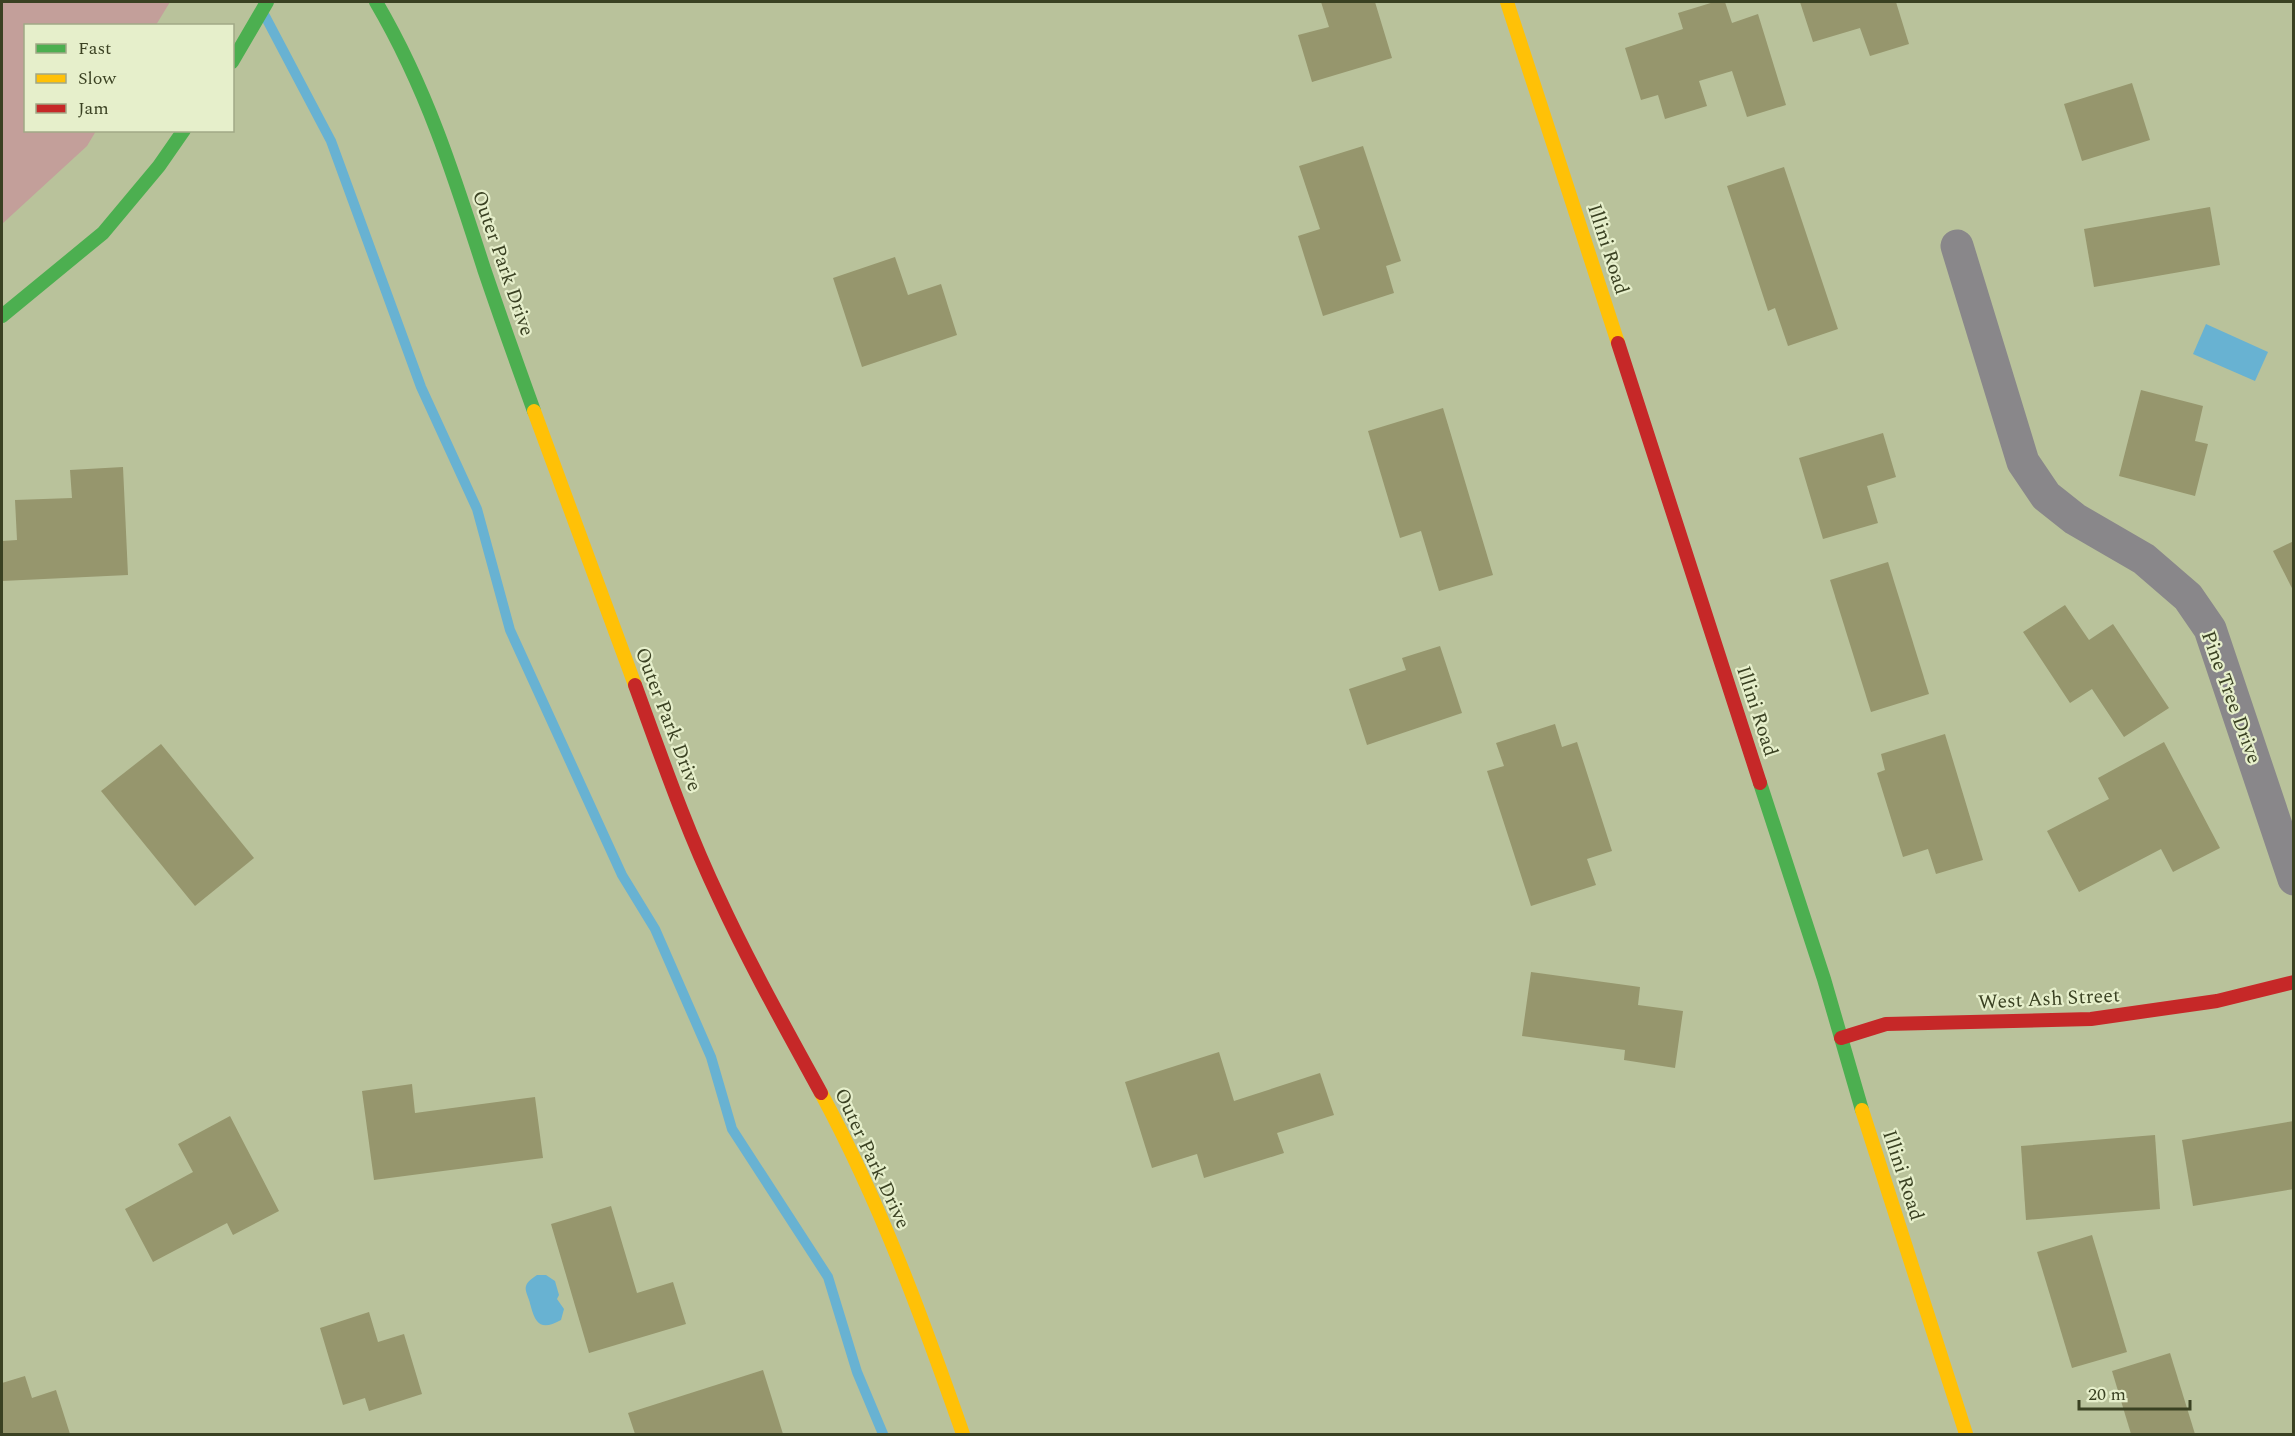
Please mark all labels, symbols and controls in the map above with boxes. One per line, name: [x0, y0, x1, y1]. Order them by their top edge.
legend: [24, 24, 234, 132]
text: Fast: [78, 35, 111, 62]
text: Slow: [78, 65, 117, 92]
text: Jam: [78, 95, 109, 122]
street label: Outer Park Drive: [464, 186, 542, 340]
street label: Illini Road: [1579, 200, 1637, 299]
street label: Pine Tree Drive: [2193, 627, 2269, 768]
street label: Outer Park Drive: [627, 643, 709, 796]
street label: Illini Road: [1728, 662, 1786, 761]
street label: West Ash Street: [1977, 980, 2121, 1018]
street label: Outer Park Drive: [826, 1083, 918, 1234]
street label: Illini Road: [1874, 1126, 1932, 1225]
scale bar: [2079, 1373, 2190, 1411]
text: 20 m: [2088, 1381, 2126, 1408]

